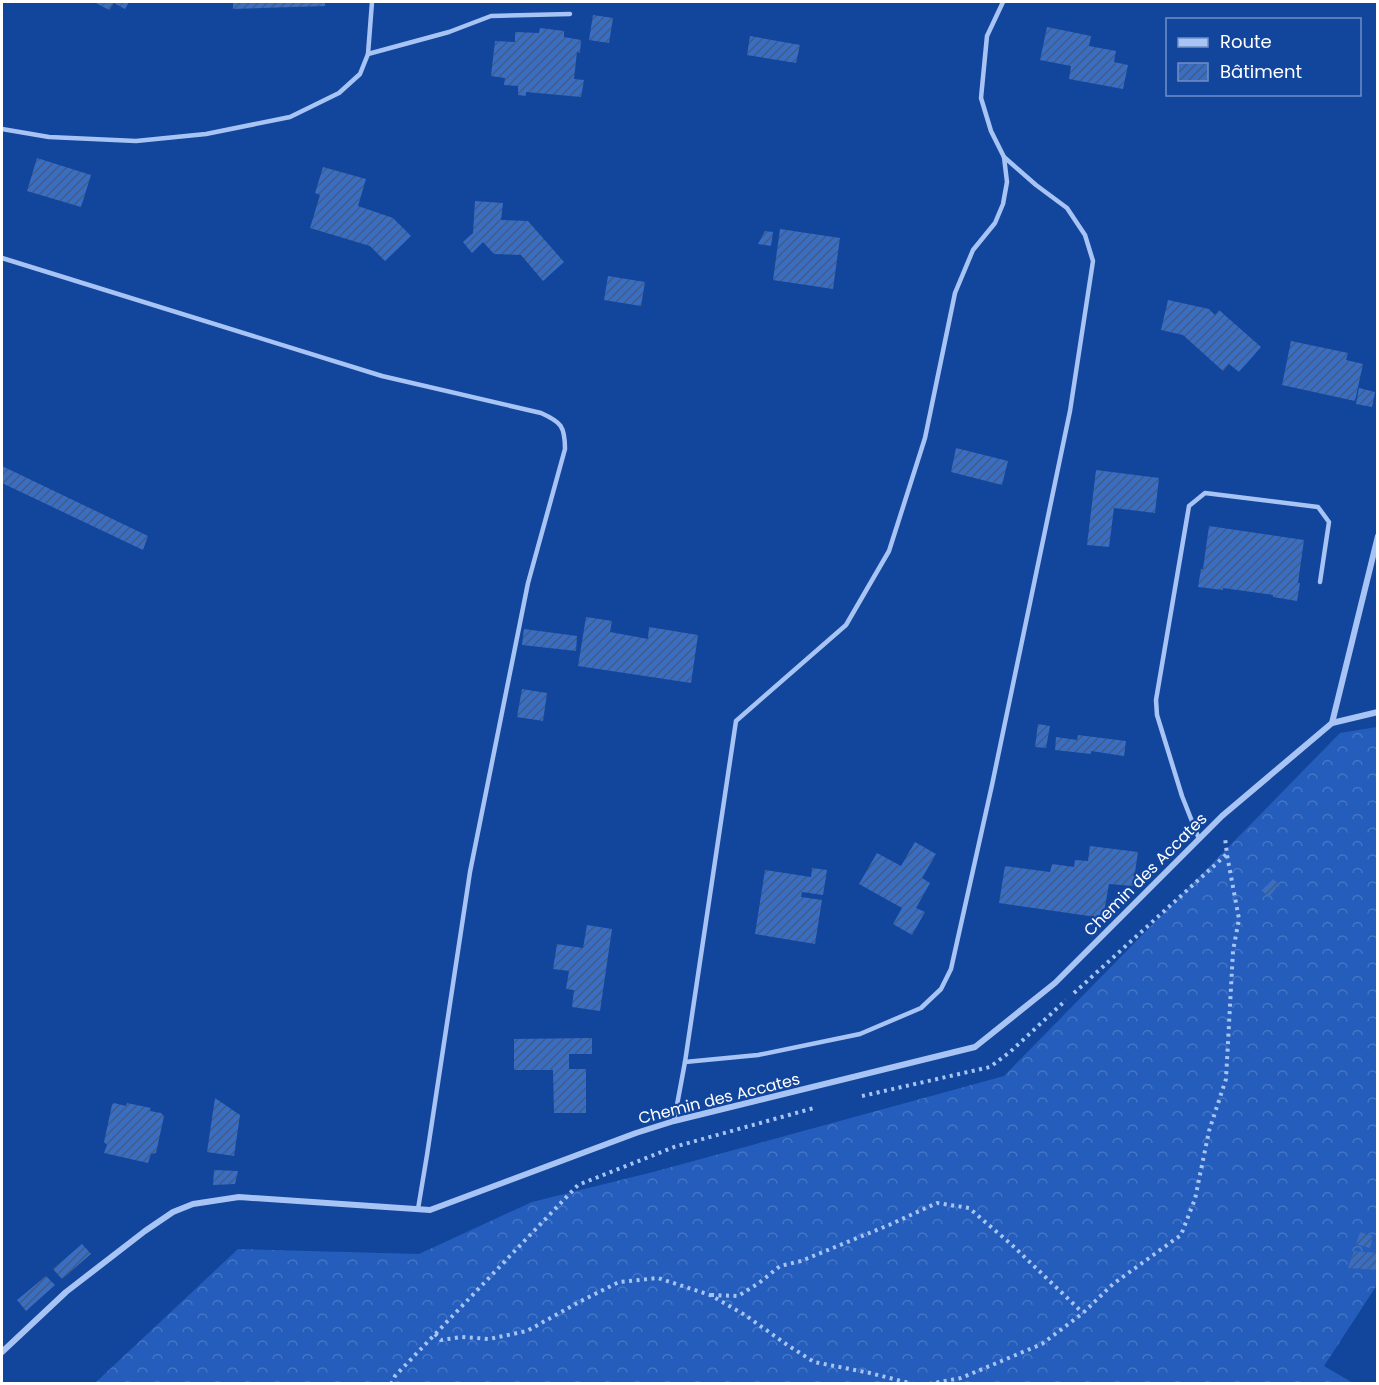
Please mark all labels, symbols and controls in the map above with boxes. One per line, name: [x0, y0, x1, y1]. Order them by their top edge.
legend: [1166, 18, 1361, 96]
text: Route: [1220, 29, 1272, 54]
text: Bâtiment: [1220, 59, 1302, 84]
street label: Chemin des Accates: [1079, 808, 1212, 941]
street label: Chemin des Accates: [636, 1067, 802, 1130]

